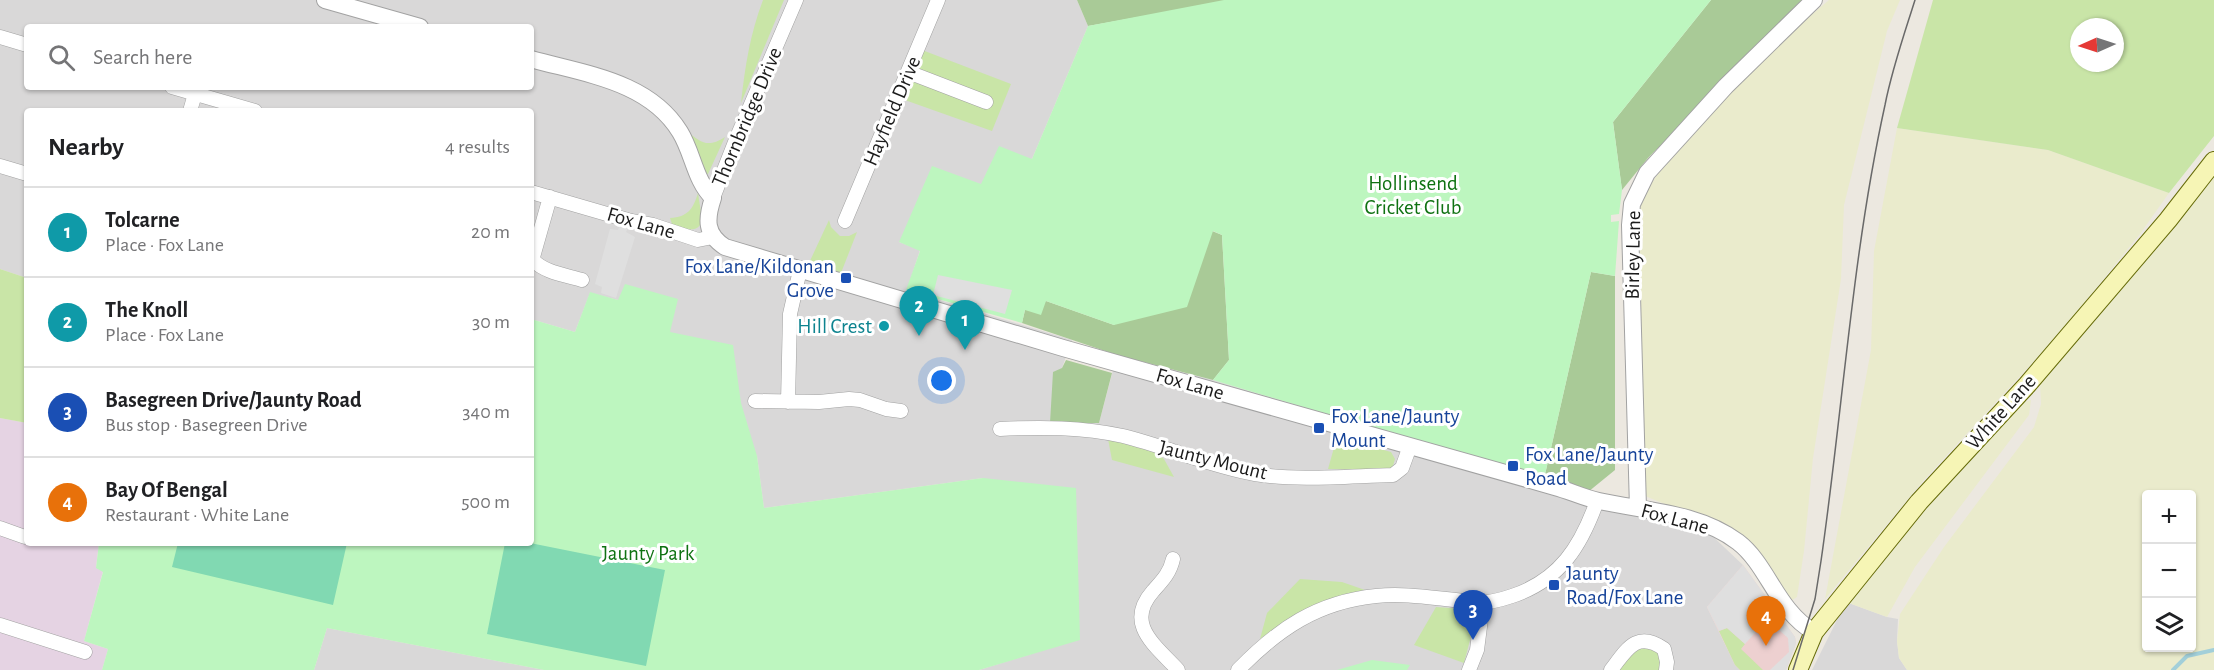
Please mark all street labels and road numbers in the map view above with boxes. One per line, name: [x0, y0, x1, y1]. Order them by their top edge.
street label: Thornbridge Drive: [708, 44, 786, 190]
street label: Hayfield Drive: [859, 53, 925, 169]
street label: Fox Lane: [605, 203, 677, 243]
street label: Birley Lane: [1622, 210, 1644, 300]
street label: Fox Lane: [1154, 364, 1226, 404]
street label: White Lane: [1962, 370, 2040, 454]
street label: Jaunty Mount: [1157, 436, 1270, 484]
street label: Fox Lane: [1639, 500, 1711, 538]

